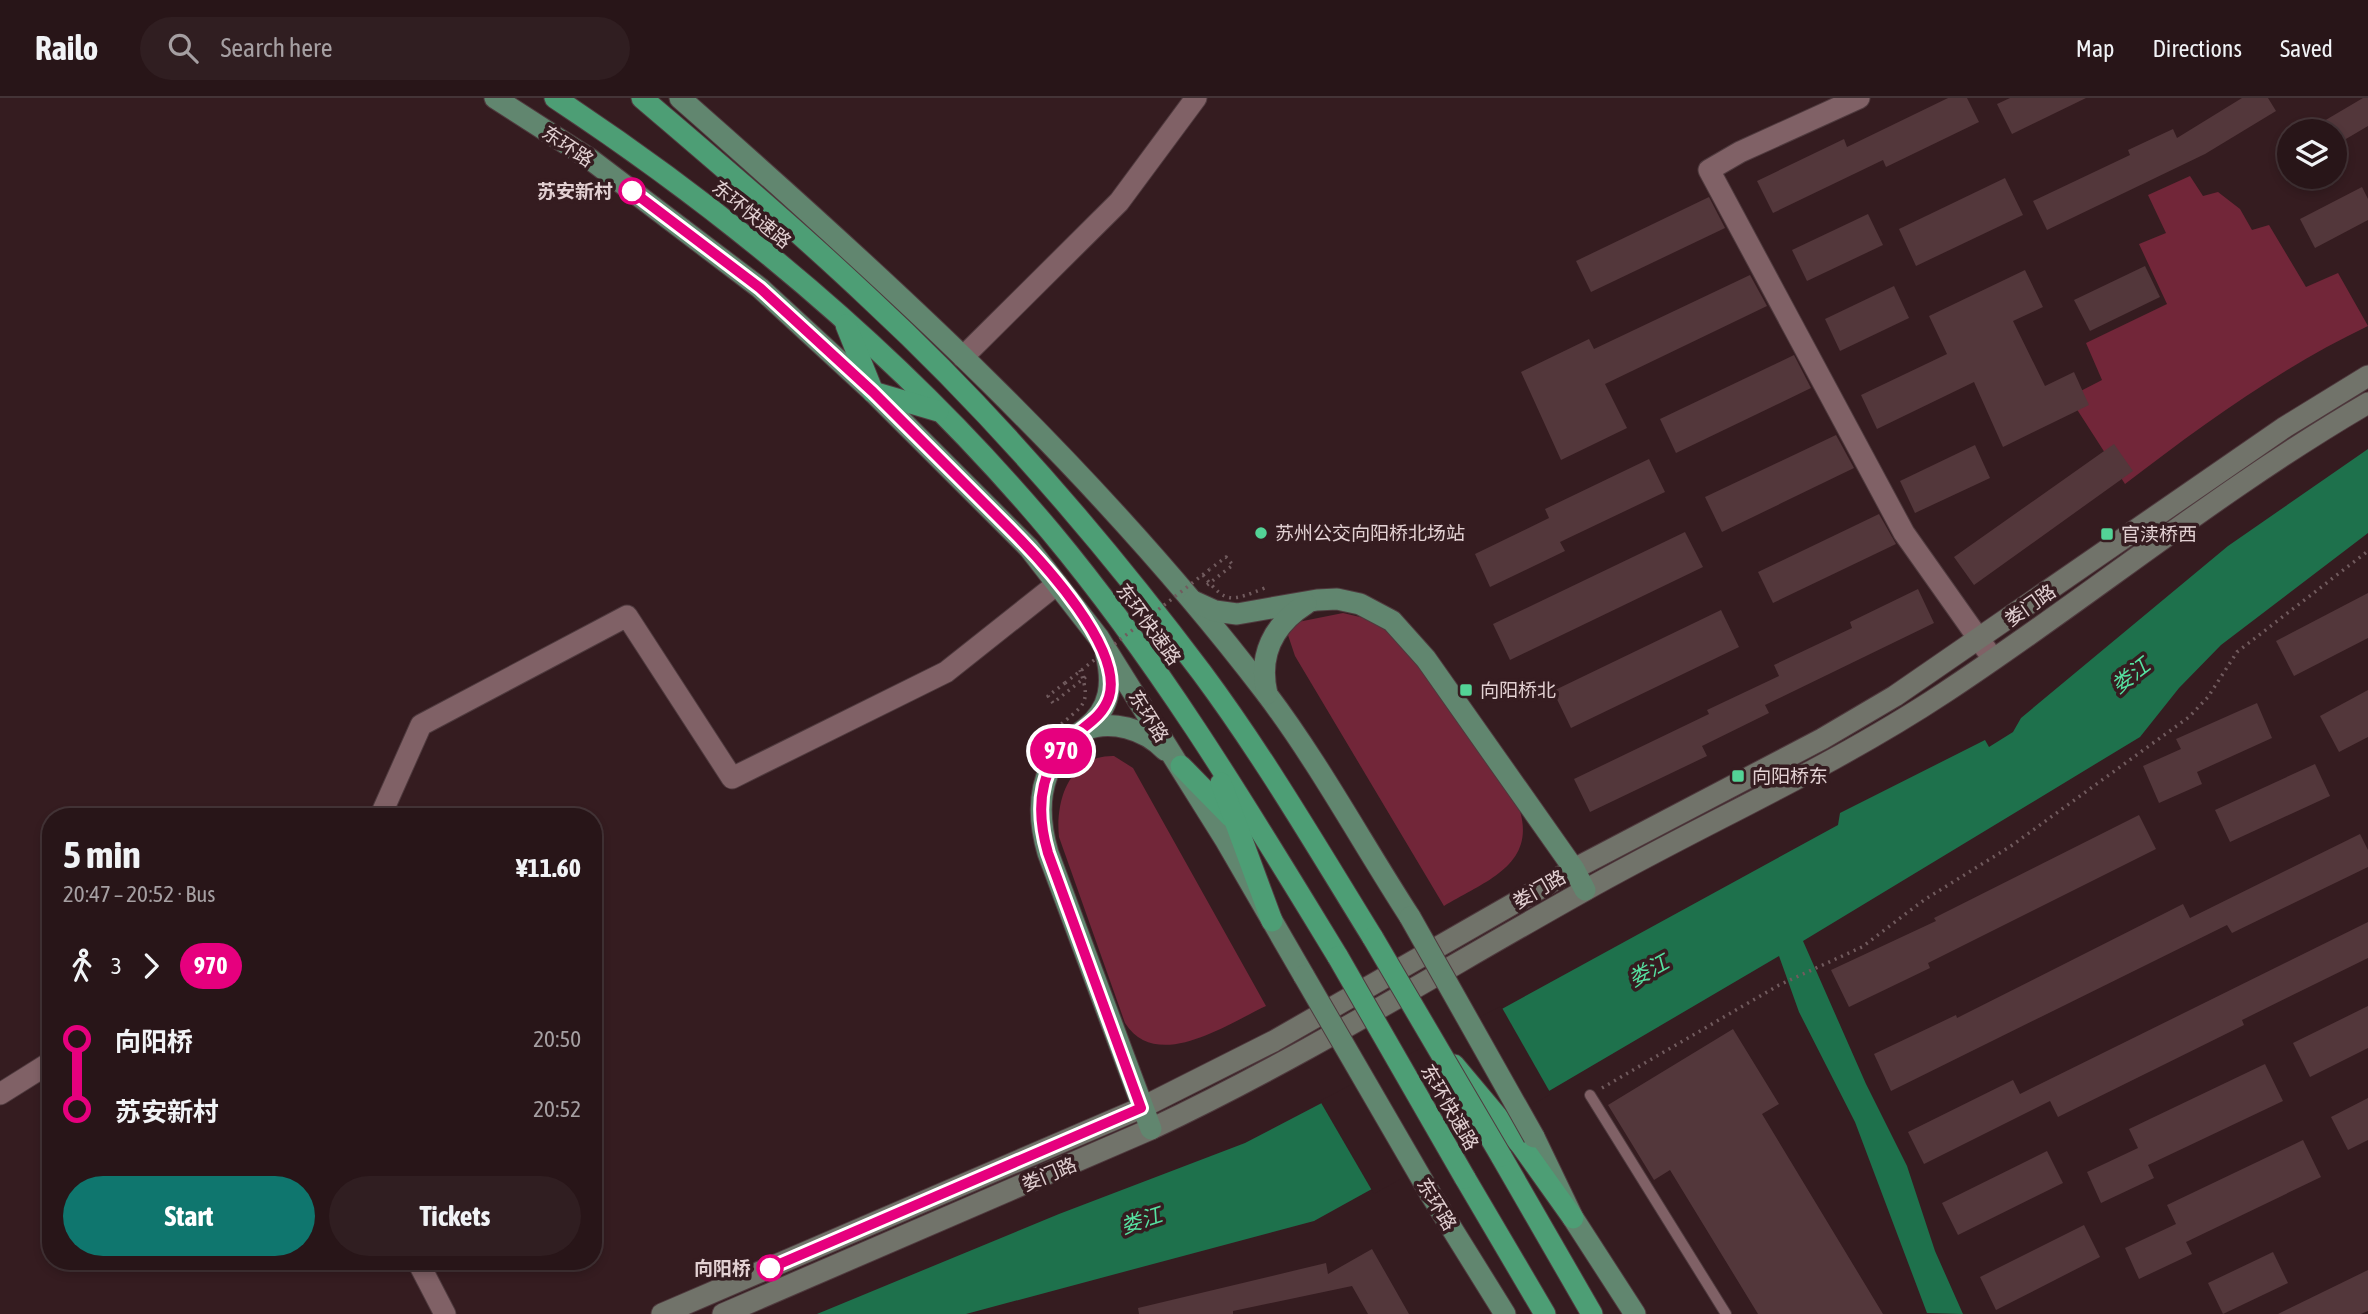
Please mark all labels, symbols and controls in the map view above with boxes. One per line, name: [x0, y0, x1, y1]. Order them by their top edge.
search box: [140, 17, 630, 80]
text: Railo: [35, 29, 98, 67]
icon: search: [164, 29, 202, 67]
text: Search here: [220, 33, 333, 63]
text: Map: [2076, 35, 2114, 62]
text: Directions: [2152, 35, 2242, 62]
text: Saved: [2280, 35, 2333, 62]
map controls: [2277, 119, 2347, 189]
button: layers: [2277, 119, 2347, 189]
street label: 东环路: [538, 121, 598, 171]
street label: 东环快速路: [708, 176, 796, 252]
marker: 苏安新村: [619, 178, 645, 204]
place label: 苏安新村: [537, 180, 613, 202]
place label: 苏州公交向阳桥北场站: [1275, 522, 1465, 544]
place label: 官渎桥西: [2121, 523, 2197, 545]
marker: 苏州公交向阳桥北场站: [1253, 525, 1269, 541]
marker: 官渎桥西: [2099, 526, 2115, 542]
street label: 东环快速路: [1112, 579, 1186, 669]
street label: 娄门路: [2000, 580, 2060, 630]
water label: 娄江: [2106, 651, 2156, 697]
place label: 向阳桥北: [1480, 679, 1556, 701]
marker: 向阳桥北: [1458, 682, 1474, 698]
street label: 东环路: [1125, 686, 1173, 746]
line badge: 970: [1021, 728, 1101, 774]
text: 970: [1044, 737, 1078, 764]
place label: 向阳桥东: [1752, 765, 1828, 787]
marker: 向阳桥东: [1730, 768, 1746, 784]
text: 5 min: [63, 833, 141, 876]
text: ¥11.60: [516, 853, 581, 883]
street label: 娄门路: [1509, 865, 1569, 913]
text: 20:47 – 20:52 · Bus: [63, 881, 215, 907]
icon: walk: [63, 947, 101, 985]
icon: forward: [132, 947, 170, 985]
water label: 娄江: [1624, 948, 1674, 991]
text: 970: [194, 952, 228, 979]
text: 3: [111, 953, 122, 979]
text: 20:50: [533, 1026, 581, 1052]
text: 向阳桥: [115, 1027, 193, 1057]
street label: 东环快速路: [1417, 1060, 1483, 1154]
text: 20:52: [533, 1096, 581, 1122]
text: 苏安新村: [115, 1097, 219, 1127]
street label: 娄门路: [1018, 1153, 1080, 1195]
street label: 东环路: [1413, 1174, 1461, 1234]
button: Start: [63, 1176, 315, 1256]
button: Tickets: [329, 1176, 581, 1256]
water label: 娄江: [1117, 1201, 1167, 1238]
marker: 向阳桥: [757, 1255, 783, 1281]
place label: 向阳桥: [694, 1257, 751, 1279]

